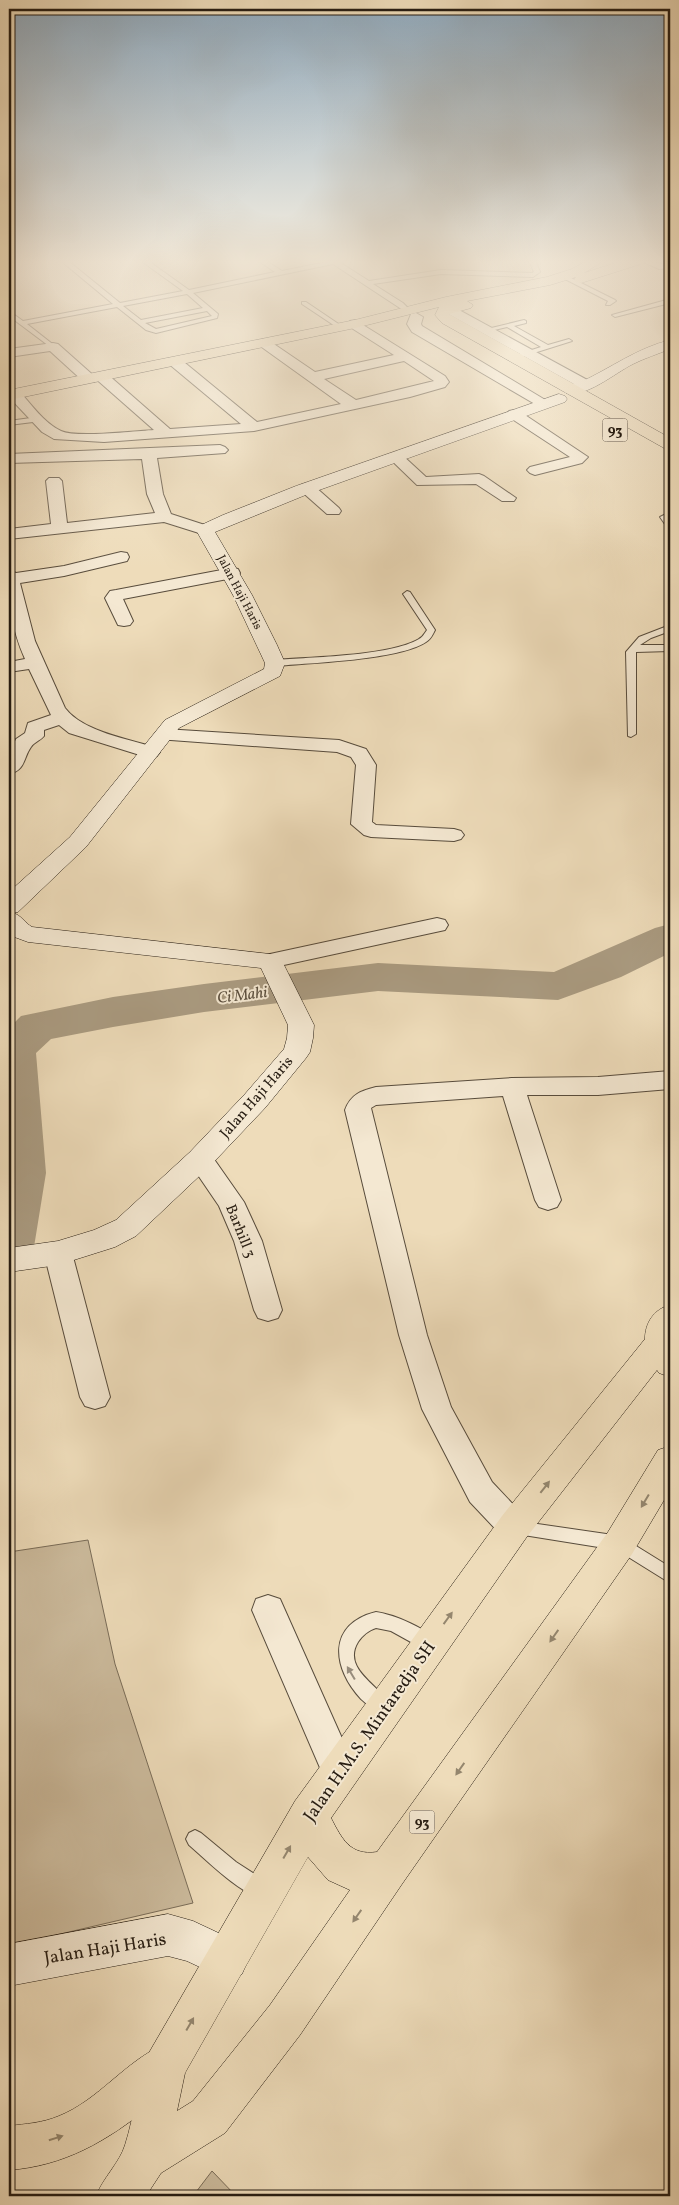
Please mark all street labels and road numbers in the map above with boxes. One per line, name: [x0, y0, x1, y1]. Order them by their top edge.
road number: 93: [602, 418, 628, 442]
street label: Jalan Haji Haris: [213, 552, 265, 633]
street label: Jalan Haji Haris: [215, 1052, 299, 1144]
street label: Barhill 3: [219, 1202, 260, 1262]
street label: Jalan H.M.S. Mintaredja SH: [298, 1636, 442, 1827]
road number: 93: [410, 1810, 434, 1834]
street label: Jalan Haji Haris: [42, 1927, 168, 1971]

